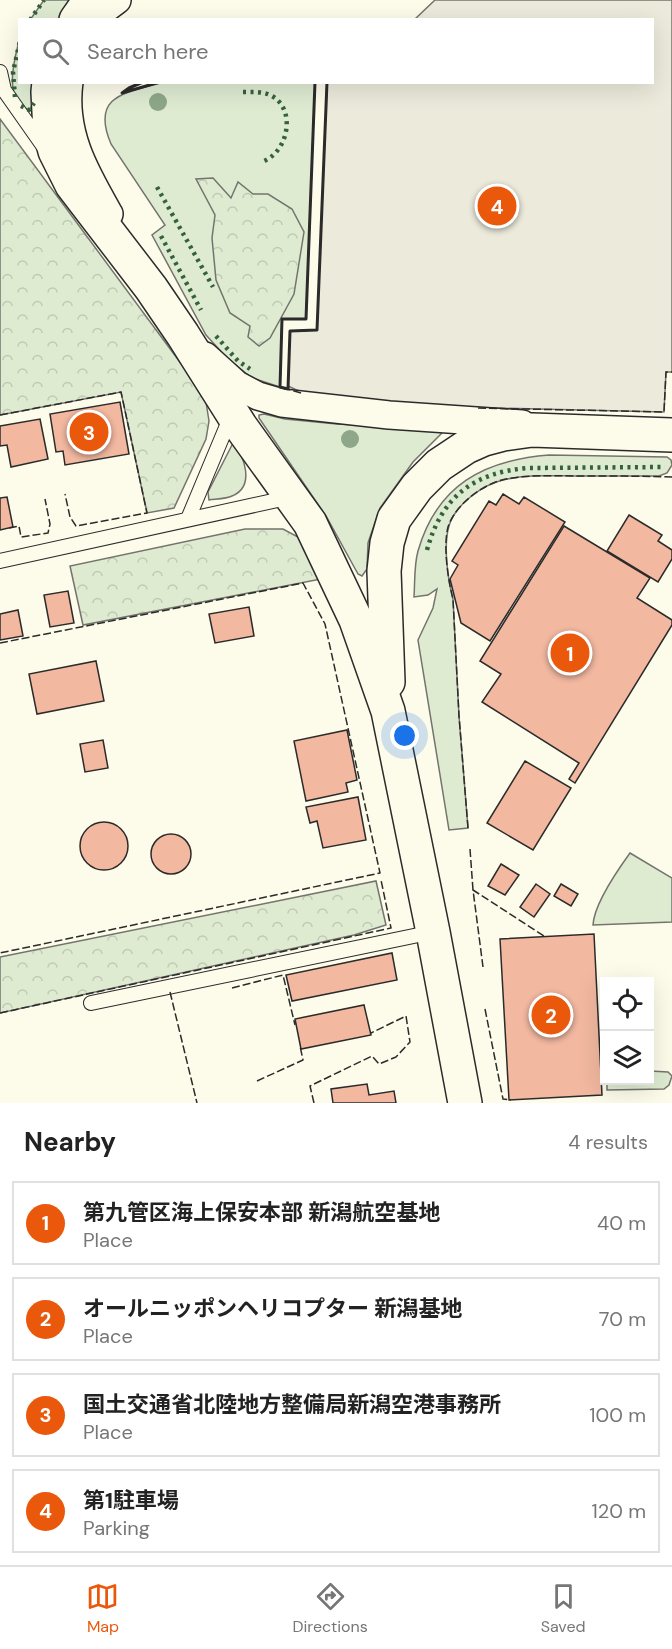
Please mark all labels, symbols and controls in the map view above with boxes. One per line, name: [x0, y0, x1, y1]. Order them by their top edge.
search box: [18, 18, 654, 84]
icon: search: [39, 35, 72, 68]
text: Search here: [87, 37, 208, 66]
pin: 4: [478, 184, 516, 228]
pin: 3: [70, 410, 109, 454]
pin: 1: [550, 630, 590, 676]
your location: [390, 721, 419, 750]
map controls: [600, 977, 654, 1085]
button: locate: [600, 977, 654, 1031]
pin: 2: [532, 992, 570, 1038]
button: layers: [600, 1031, 654, 1085]
text: Nearby: [24, 1125, 116, 1159]
text: 4 results: [568, 1129, 648, 1155]
text: 第九管区海上保安本部 新潟航空基地: [83, 1198, 440, 1227]
text: 1: [42, 1210, 49, 1236]
text: 40 m: [597, 1210, 646, 1236]
text: Place: [83, 1227, 133, 1253]
text: オールニッポンヘリコプター 新潟基地: [83, 1294, 462, 1323]
text: 2: [40, 1306, 51, 1332]
text: 70 m: [599, 1306, 646, 1332]
text: Place: [83, 1323, 133, 1349]
text: 国土交通省北陸地方整備局新潟空港事務所: [83, 1390, 501, 1419]
text: 3: [39, 1402, 52, 1428]
text: 100 m: [589, 1402, 646, 1428]
text: Place: [83, 1419, 133, 1445]
text: 第1駐車場: [83, 1486, 179, 1515]
text: 4: [39, 1498, 52, 1524]
text: 120 m: [592, 1498, 646, 1524]
text: Parking: [83, 1515, 150, 1541]
tab: Map: [86, 1580, 119, 1637]
tab: Directions: [292, 1580, 368, 1637]
tab: Saved: [541, 1580, 586, 1637]

